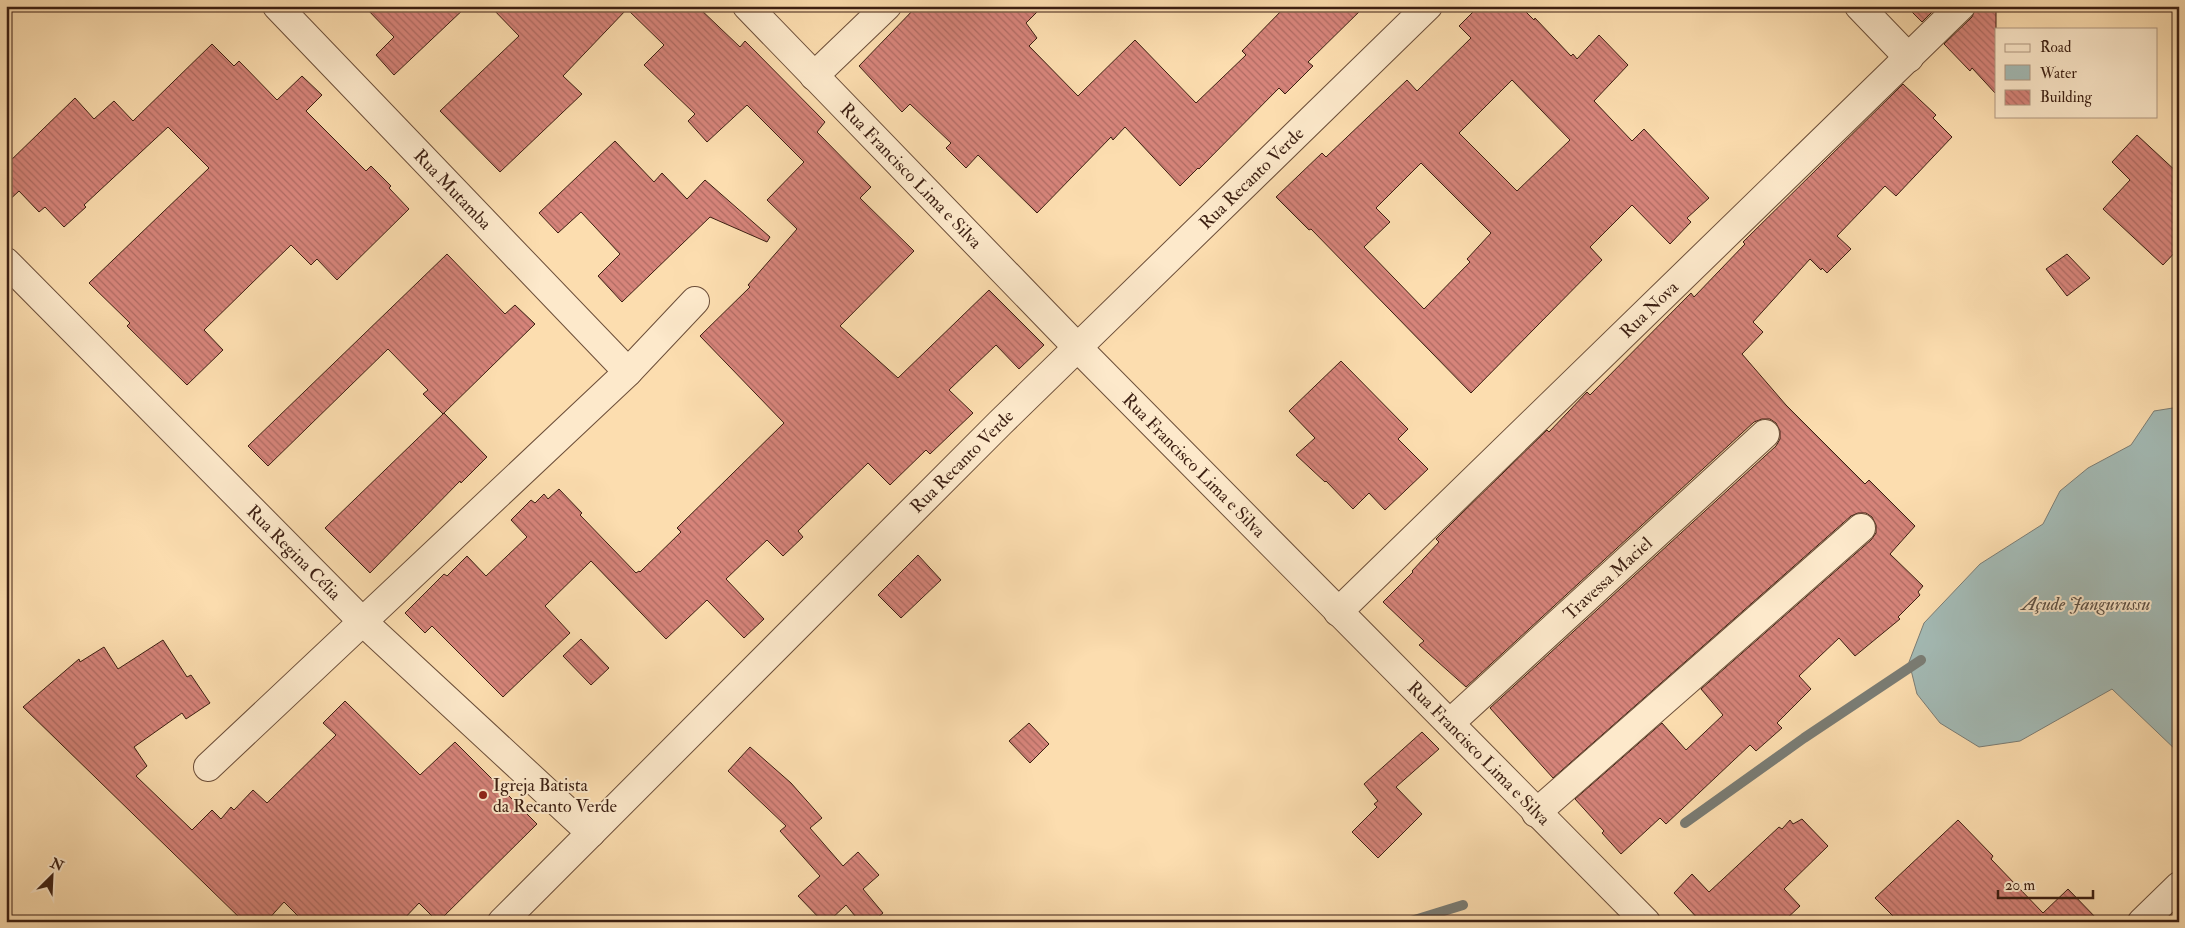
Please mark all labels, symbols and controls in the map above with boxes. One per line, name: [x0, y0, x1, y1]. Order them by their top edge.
legend: [1995, 28, 2158, 118]
text: Road: [2040, 38, 2072, 57]
text: Water: [2039, 64, 2077, 83]
text: Building: [2040, 88, 2092, 107]
street label: Rua Francisco Lima e Silva: [835, 98, 987, 254]
street label: Rua Recanto Verde: [1195, 122, 1309, 235]
street label: Rua Mutamba: [408, 145, 497, 235]
street label: Rua Nova: [1615, 276, 1684, 343]
street label: Rua Francisco Lima e Silva: [1117, 389, 1271, 543]
street label: Rua Recanto Verde: [906, 405, 1019, 518]
street label: Rua Regina Célia: [241, 500, 346, 606]
street label: Travessa Maciel: [1559, 532, 1658, 625]
water label: Açude Jangurussu: [2020, 592, 2150, 616]
street label: Rua Francisco Lima e Silva: [1402, 676, 1555, 831]
place label: Igreja Batista da Recanto Verde: [493, 774, 618, 818]
marker: Igreja Batista da Recanto Verde: [477, 789, 489, 801]
north arrow: [28, 850, 78, 900]
text: N: [47, 854, 67, 875]
scale bar: [1998, 868, 2092, 900]
text: 20 m: [2005, 876, 2035, 895]

